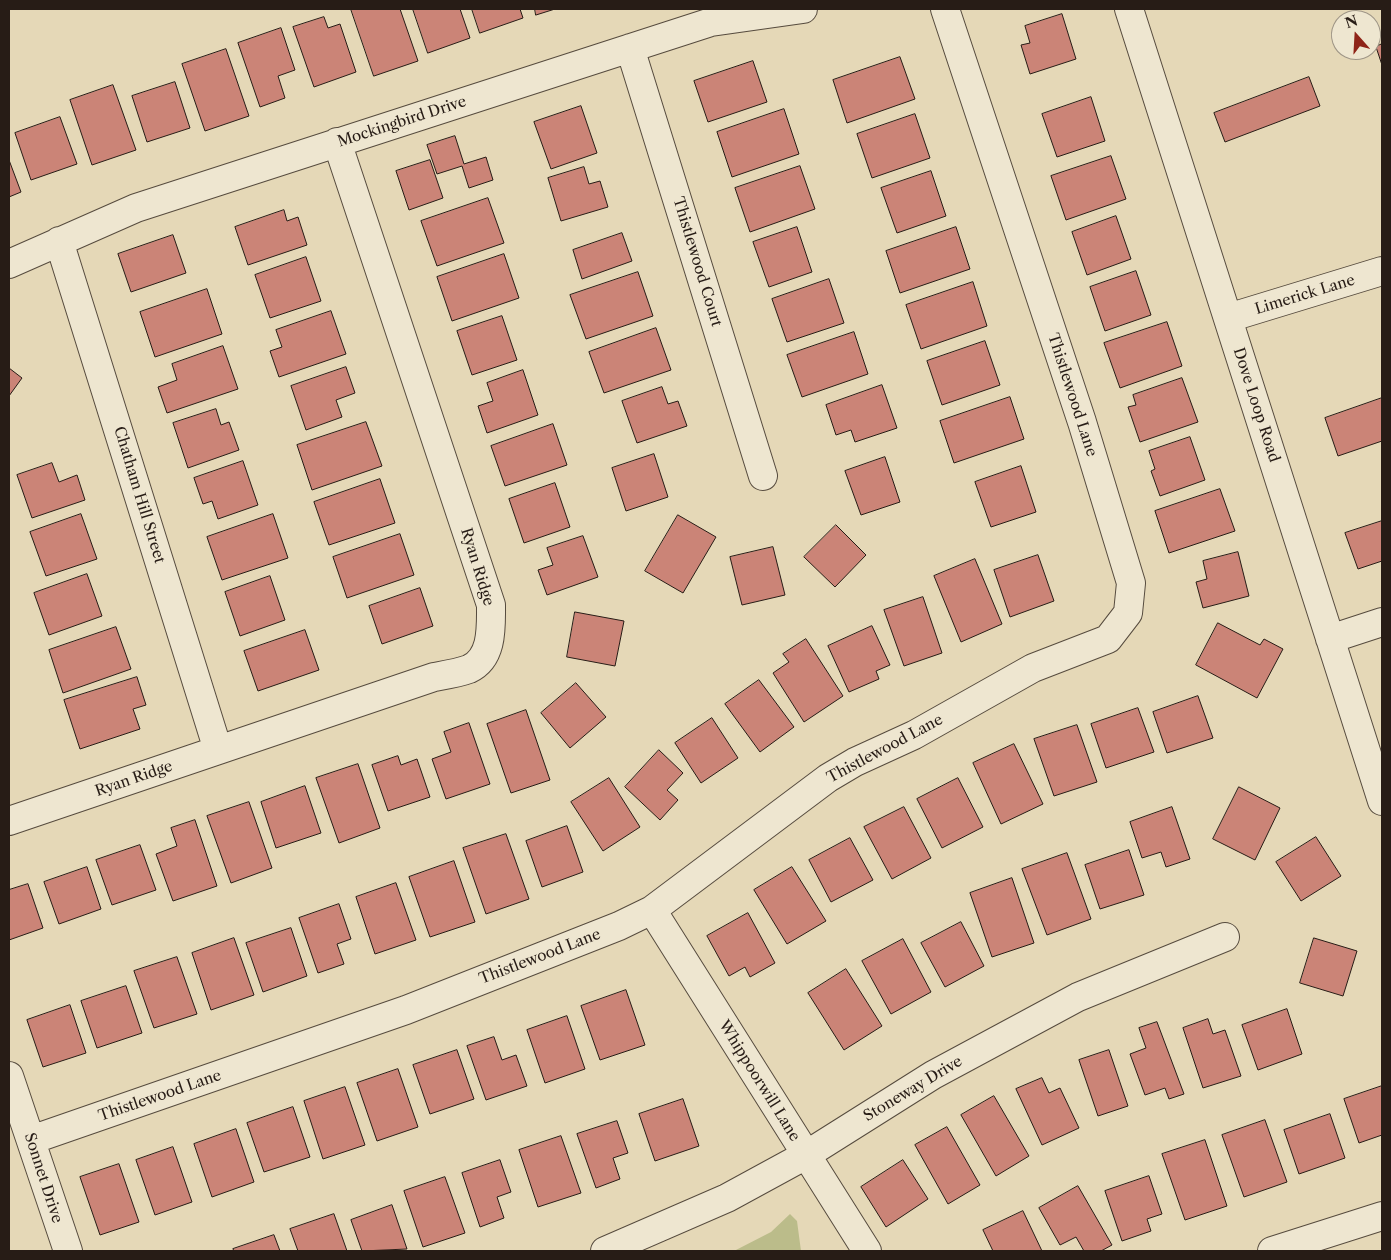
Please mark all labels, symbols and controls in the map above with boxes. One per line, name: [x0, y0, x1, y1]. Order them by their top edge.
north arrow: [1331, 10, 1381, 60]
text: N: [1343, 11, 1360, 32]
street label: Mockingbird Drive: [335, 93, 469, 151]
street label: Thistlewood Court: [669, 195, 725, 329]
street label: Limerick Lane: [1253, 271, 1357, 319]
street label: Thistlewood Lane: [1044, 331, 1100, 459]
street label: Dove Loop Road: [1229, 345, 1283, 465]
street label: Chatham Hill Street: [110, 424, 168, 566]
street label: Ryan Ridge: [457, 526, 497, 608]
street label: Thistlewood Lane: [824, 711, 946, 787]
street label: Ryan Ridge: [93, 757, 175, 801]
street label: Thistlewood Lane: [477, 926, 603, 988]
street label: Whippoorwill Lane: [714, 1017, 804, 1145]
street label: Stoneway Drive: [860, 1052, 966, 1126]
street label: Thistlewood Lane: [96, 1067, 224, 1125]
street label: Sonnet Drive: [20, 1131, 66, 1225]

